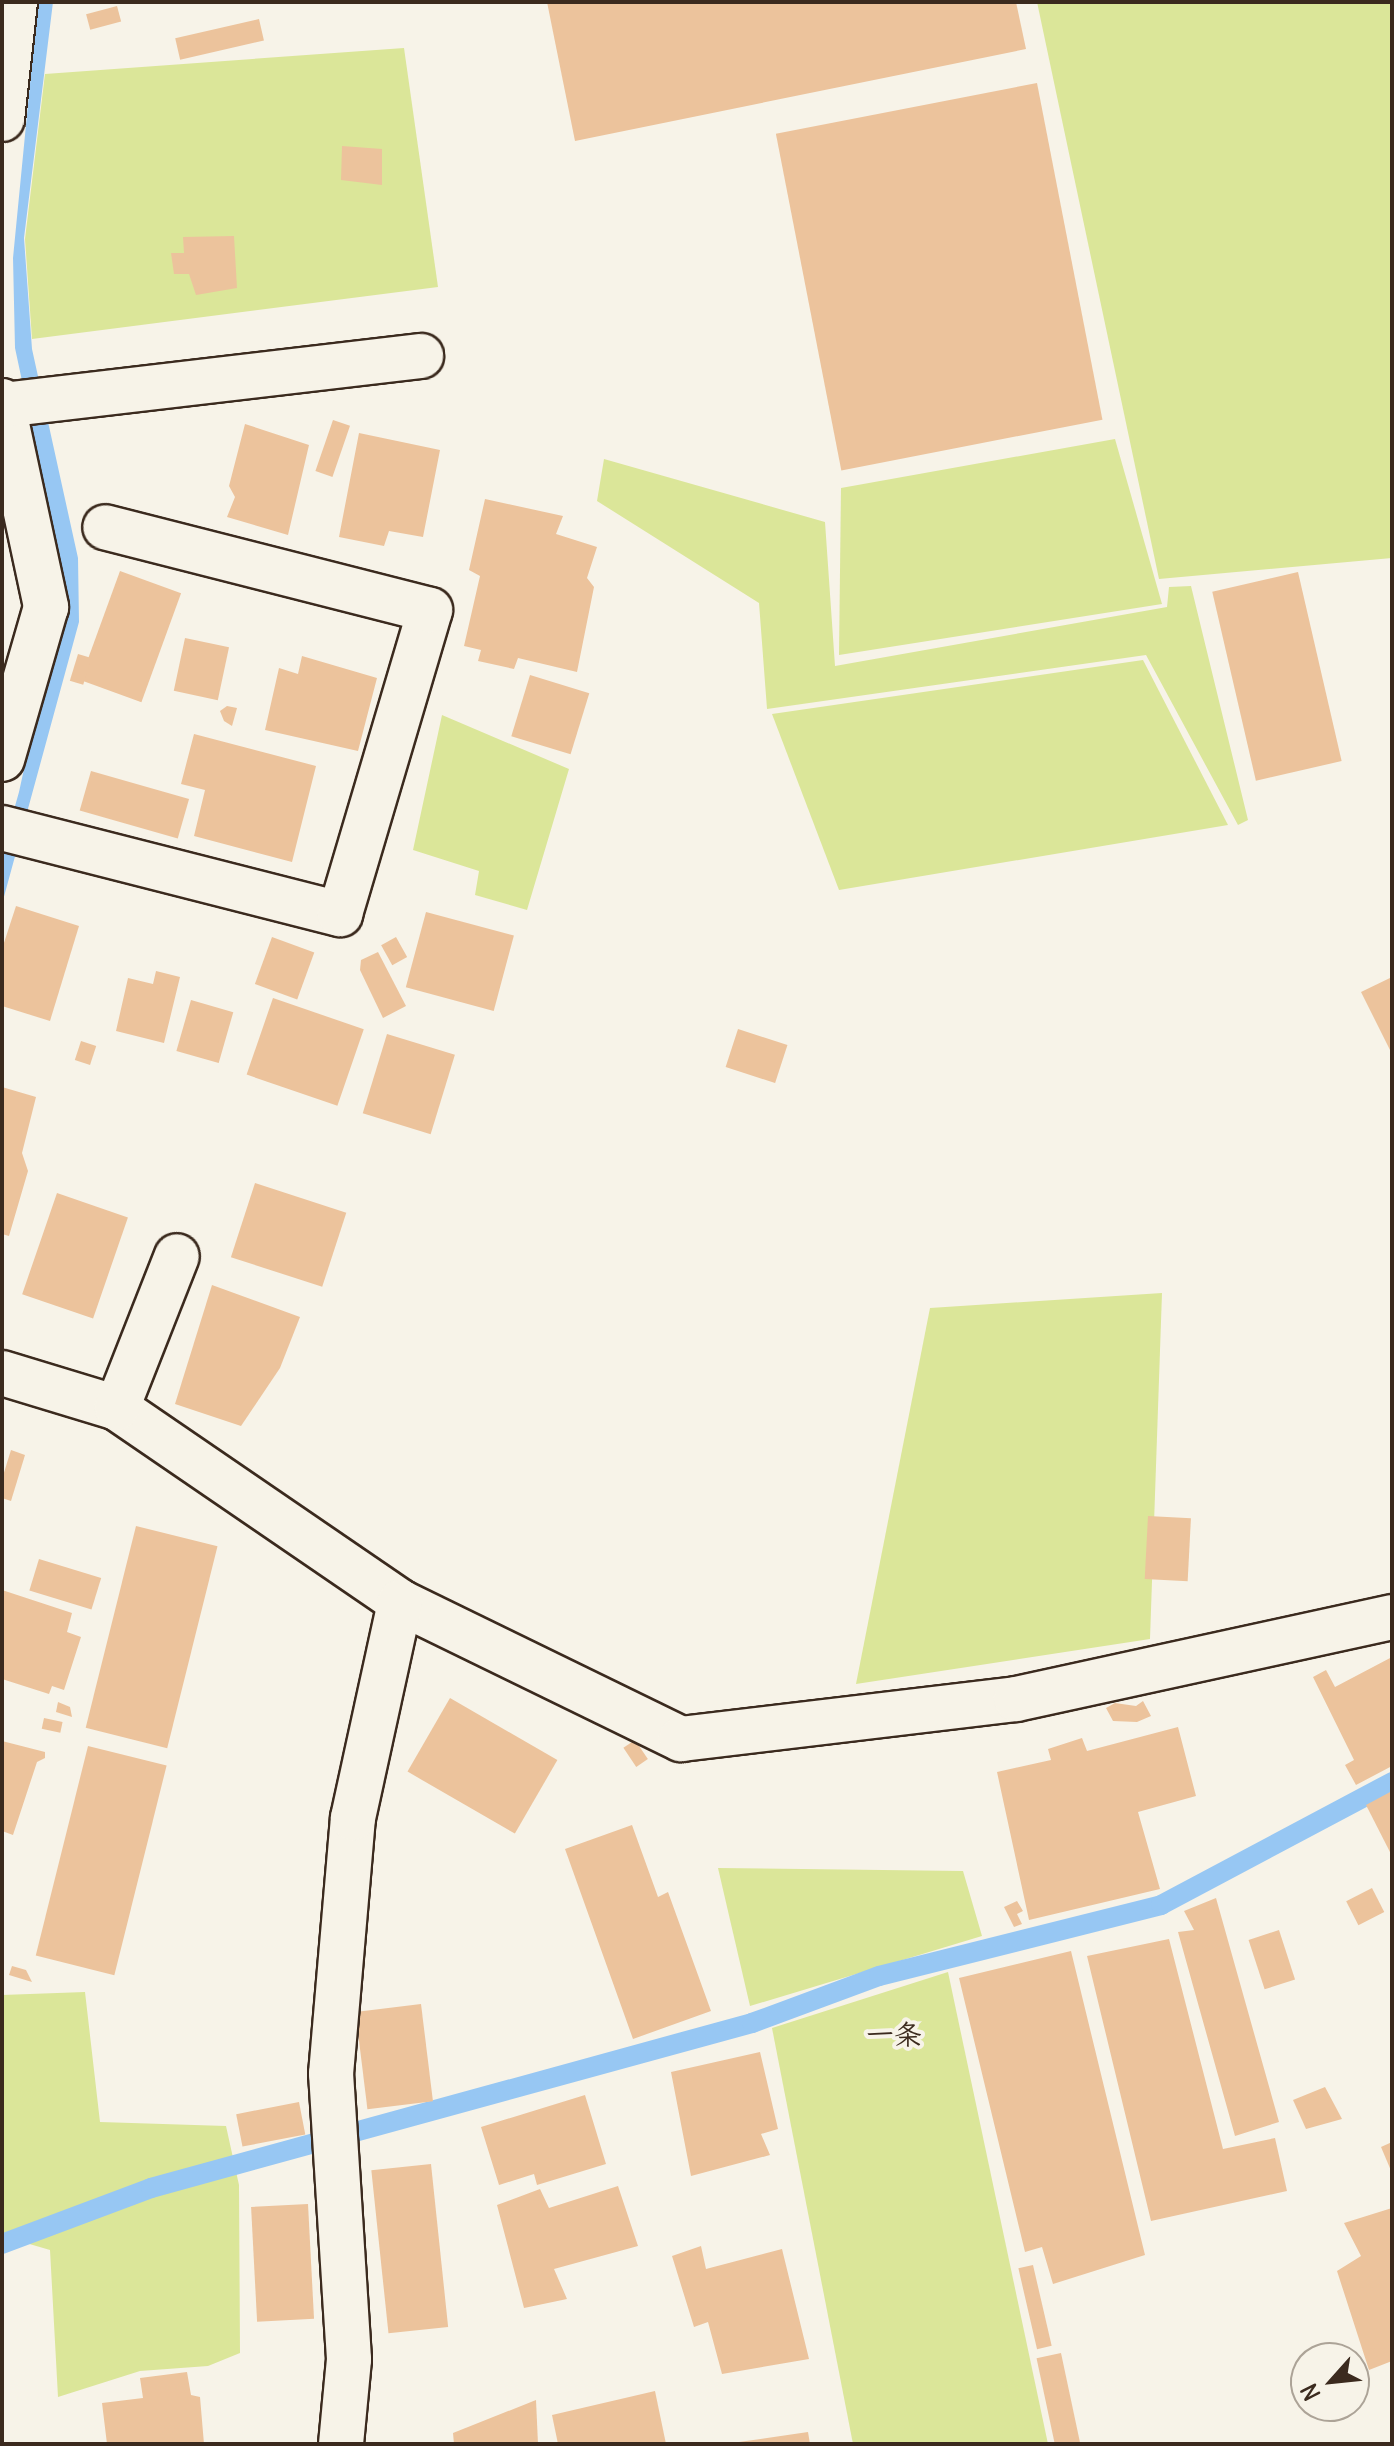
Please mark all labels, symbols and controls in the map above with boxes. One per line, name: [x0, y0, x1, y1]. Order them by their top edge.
district label: 一条: [866, 2017, 922, 2051]
north arrow: [1290, 2342, 1370, 2422]
text: N: [1294, 2379, 1326, 2405]

